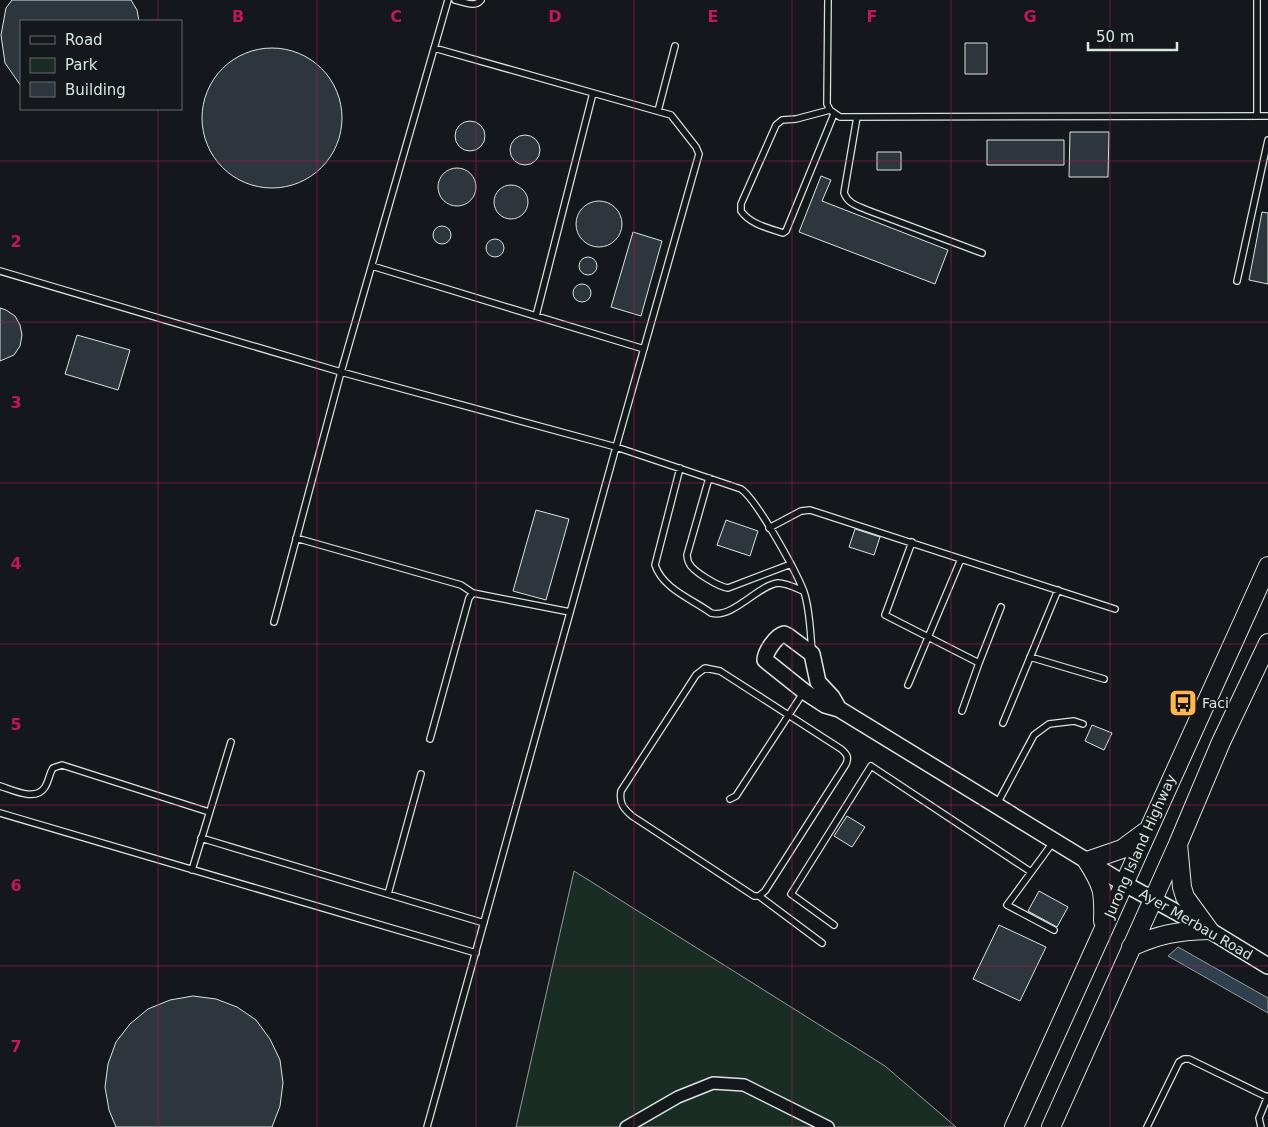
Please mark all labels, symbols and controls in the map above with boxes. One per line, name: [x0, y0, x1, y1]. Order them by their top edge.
text: B: [232, 7, 244, 26]
text: C: [390, 7, 402, 26]
text: D: [548, 7, 562, 26]
text: E: [708, 7, 718, 26]
text: F: [867, 7, 877, 26]
text: G: [1023, 7, 1037, 26]
legend: [20, 20, 182, 110]
scale bar: [1088, 20, 1177, 52]
text: 50 m: [1096, 28, 1134, 46]
text: Road: [65, 31, 103, 49]
text: Park: [65, 56, 98, 74]
text: Building: [65, 81, 126, 99]
text: 2: [10, 232, 22, 251]
text: 3: [10, 393, 22, 412]
text: 4: [10, 554, 22, 573]
bus stop icon: Faci: [1168, 688, 1198, 718]
place label: Faci: [1202, 695, 1229, 711]
text: 5: [10, 715, 22, 734]
street label: Jurong Island Highway: [1101, 772, 1179, 921]
text: 6: [10, 876, 22, 895]
street label: Ayer Merbau Road: [1137, 885, 1255, 963]
text: 7: [10, 1037, 22, 1056]

